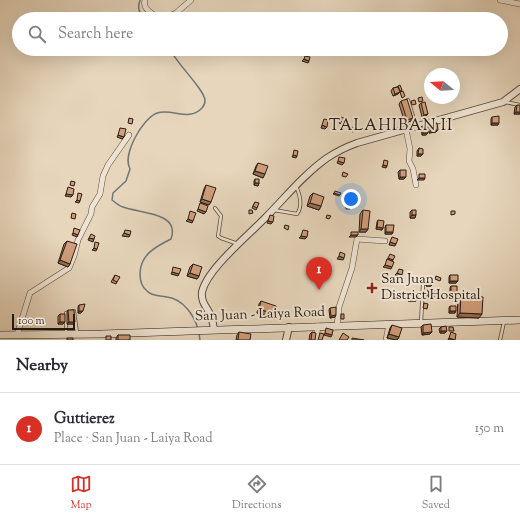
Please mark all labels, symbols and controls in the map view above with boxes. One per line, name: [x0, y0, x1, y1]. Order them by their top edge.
search box: [12, 12, 508, 56]
icon: search: [26, 23, 48, 45]
text: Search here: [58, 24, 133, 45]
north arrow: [424, 68, 460, 104]
district label: TALAHIBAN II: [329, 115, 453, 138]
your location: [341, 189, 361, 209]
pin: 1: [306, 257, 332, 290]
place label: San Juan District Hospital: [381, 270, 481, 306]
marker: San Juan District Hospital: [366, 282, 378, 294]
street label: San Juan - Laiya Road: [195, 303, 326, 327]
scale bar: [12, 312, 75, 331]
text: 100 m: [18, 313, 45, 329]
text: Nearby: [16, 354, 68, 378]
text: Guttierez: [54, 409, 115, 430]
text: 1: [27, 420, 31, 438]
text: 150 m: [475, 420, 504, 438]
text: Place · San Juan - Laiya Road: [54, 430, 213, 448]
tab: Map: [70, 473, 92, 513]
tab: Directions: [232, 473, 282, 513]
tab: Saved: [422, 473, 450, 513]

